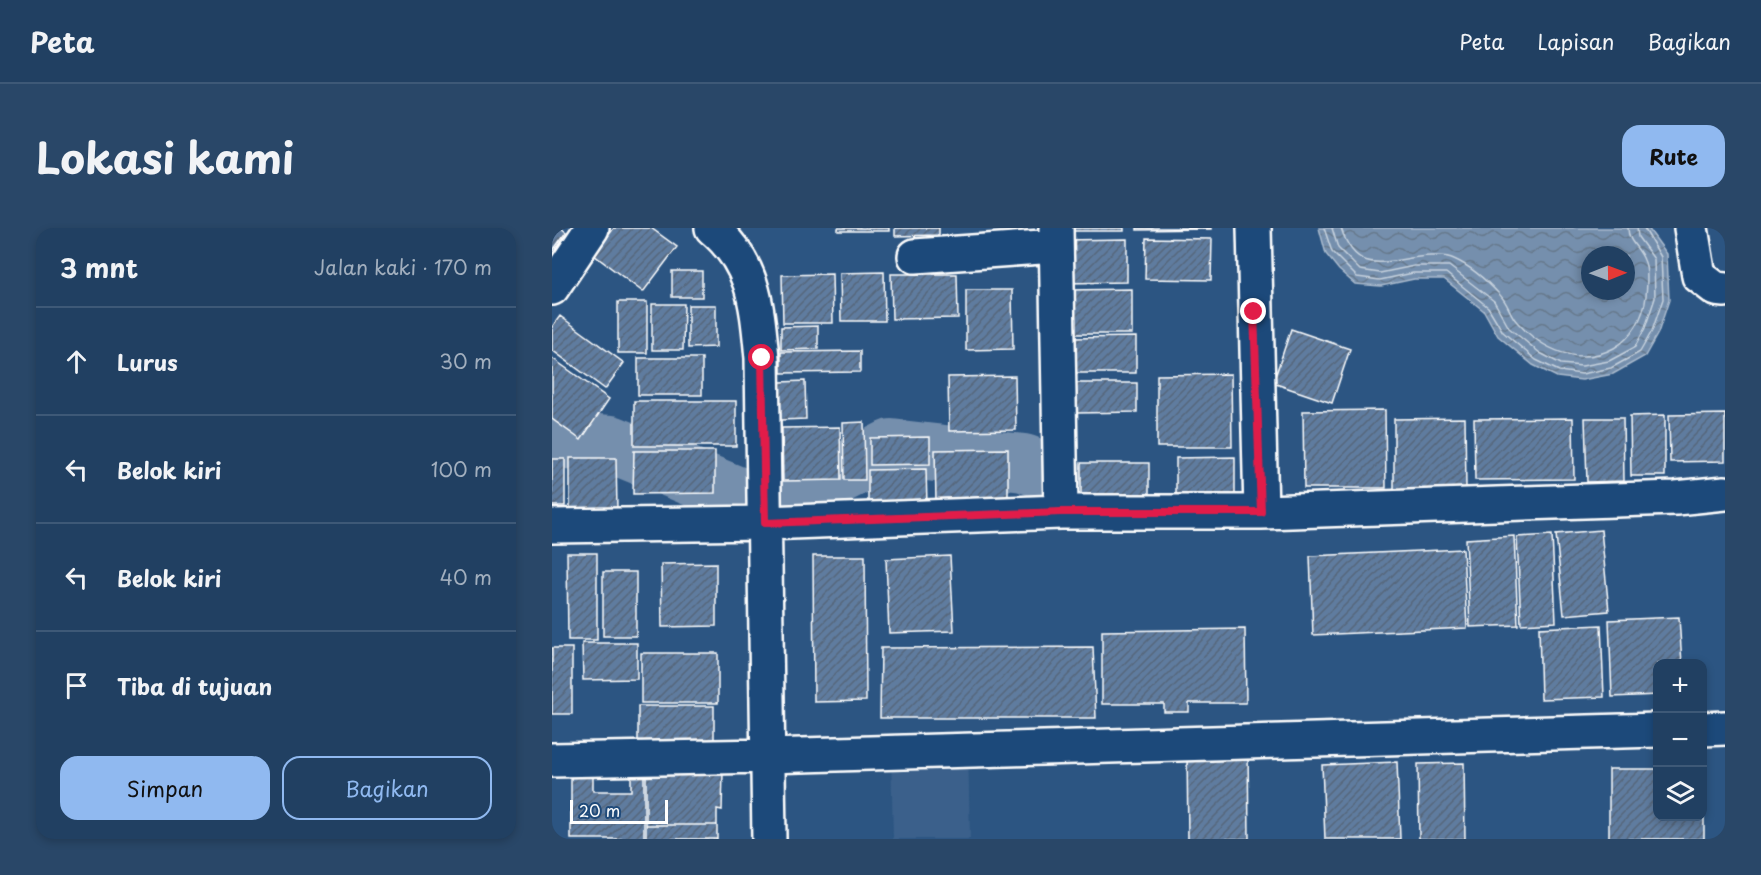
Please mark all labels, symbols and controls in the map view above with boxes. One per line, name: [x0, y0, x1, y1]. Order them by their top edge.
text: Peta: [30, 20, 95, 63]
text: Peta: [1459, 25, 1504, 57]
text: Lapisan: [1537, 25, 1615, 57]
text: Bagikan: [1648, 25, 1731, 57]
text: Lokasi kami: [36, 125, 294, 188]
button: Rute: [1622, 125, 1725, 187]
north arrow: [1581, 246, 1635, 300]
text: 3 mnt: [60, 248, 138, 287]
text: Jalan kaki · 170 m: [314, 252, 492, 282]
route end: [1240, 298, 1266, 324]
route start: [748, 344, 774, 370]
icon: ahead: [60, 345, 93, 378]
text: Lurus: [117, 345, 178, 378]
text: 30 m: [439, 346, 492, 376]
icon: left: [60, 453, 93, 486]
text: Belok kiri: [117, 453, 221, 486]
text: 100 m: [431, 454, 492, 484]
icon: left: [60, 561, 93, 594]
text: Belok kiri: [117, 561, 221, 594]
text: 40 m: [440, 562, 492, 592]
map controls: [1653, 659, 1707, 821]
button: +: [1653, 659, 1707, 713]
icon: arrive: [60, 669, 93, 702]
text: Tiba di tujuan: [117, 669, 272, 702]
button: −: [1653, 713, 1707, 767]
button: Simpan: [60, 756, 270, 820]
button: Bagikan: [282, 756, 492, 820]
button: layers: [1653, 767, 1707, 821]
scale bar: [570, 797, 668, 824]
text: 20 m: [579, 798, 620, 822]

